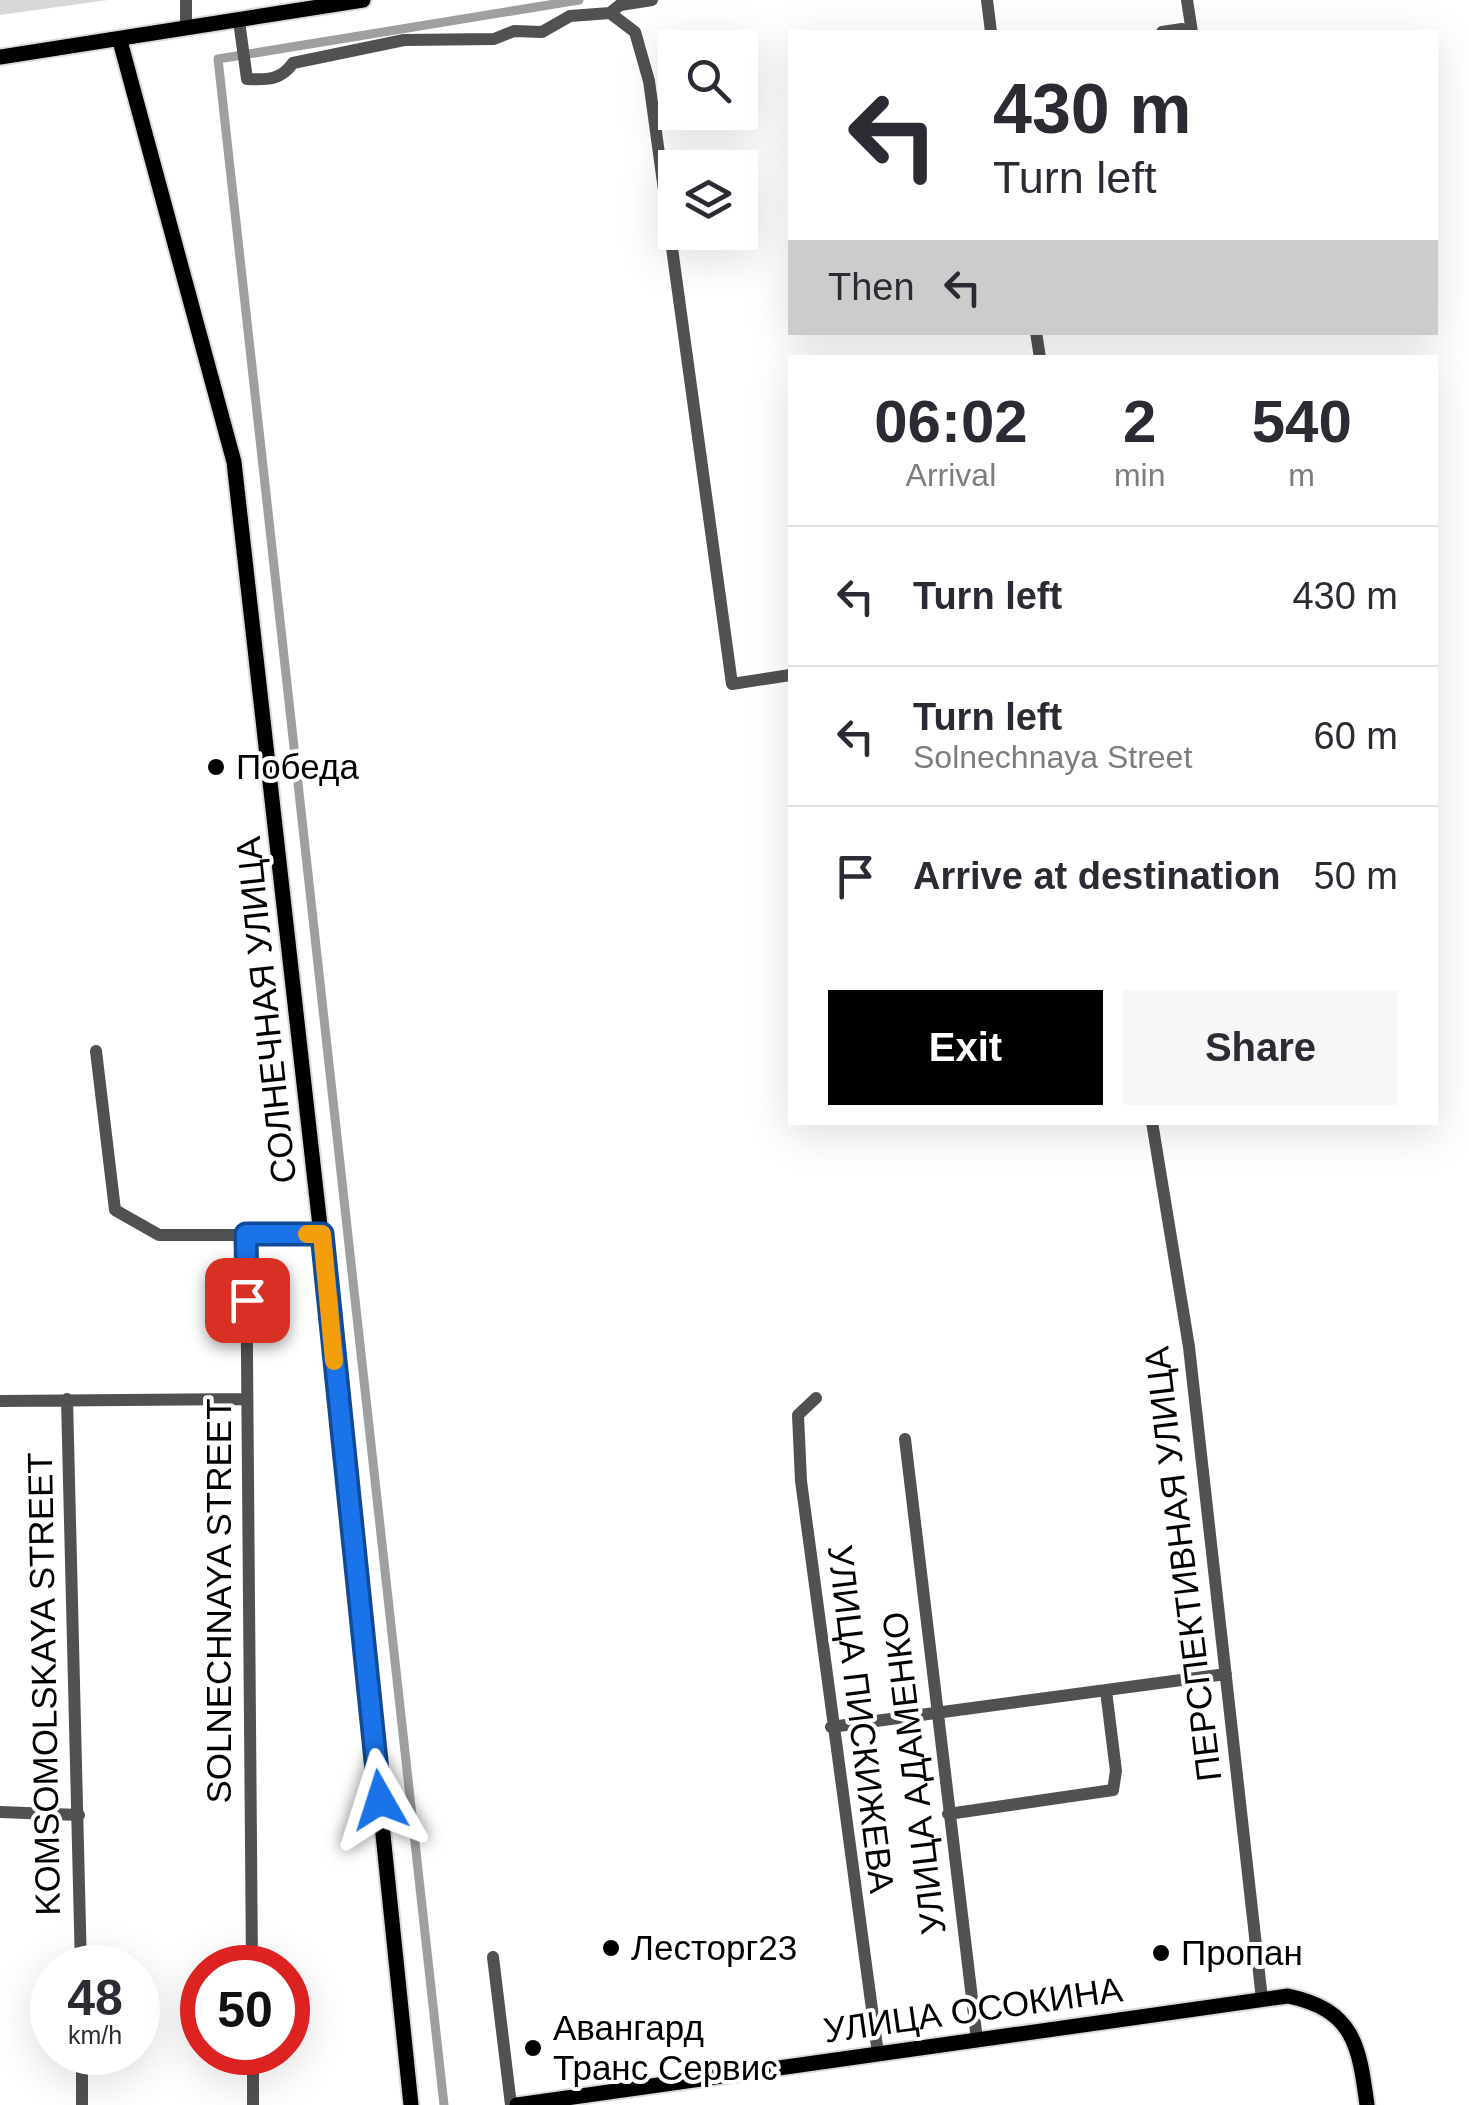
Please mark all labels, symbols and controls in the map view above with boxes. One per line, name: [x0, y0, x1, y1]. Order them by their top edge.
map controls: [658, 30, 758, 250]
button: search: [658, 30, 758, 130]
icon: left: [828, 70, 958, 200]
text: 430 m: [993, 70, 1191, 148]
button: layers: [658, 150, 758, 250]
text: Turn left: [993, 152, 1156, 203]
icon: left: [935, 260, 990, 315]
text: Then: [828, 266, 915, 308]
text: 06:02: [874, 388, 1028, 455]
text: 2: [1123, 388, 1156, 455]
text: 540: [1252, 388, 1352, 455]
text: Arrival: [906, 457, 996, 493]
text: min: [1114, 457, 1165, 493]
text: m: [1288, 457, 1315, 493]
icon: left: [828, 569, 883, 624]
text: Turn left: [913, 575, 1062, 617]
text: 430 m: [1292, 575, 1398, 617]
text: Turn left: [913, 696, 1062, 738]
icon: left: [828, 709, 883, 764]
text: 60 m: [1314, 715, 1398, 757]
text: Solnechnaya Street: [913, 739, 1192, 775]
place label: Победа: [236, 747, 359, 786]
marker: Победа: [205, 756, 227, 778]
street label: СОЛНЕЧНАЯ УЛИЦА: [228, 834, 303, 1185]
icon: arrive: [828, 849, 883, 904]
text: Arrive at destination: [913, 855, 1280, 897]
text: 50 m: [1314, 855, 1398, 897]
button: Exit: [828, 990, 1103, 1105]
button: Share: [1123, 990, 1398, 1105]
pin: [205, 1258, 290, 1343]
icon: arrive: [220, 1273, 275, 1328]
street label: ПЕРСПЕКТИВНАЯ УЛИЦА: [1136, 1344, 1229, 1784]
street label: SOLNECHNAYA STREET: [199, 1398, 238, 1804]
street label: KOMSOMOLSKAYA STREET: [20, 1452, 67, 1916]
street label: УЛИЦА ПИСКИЖЕВА: [821, 1543, 902, 1896]
street label: УЛИЦА АДАМЕНКО: [874, 1610, 953, 1937]
position arrow: [328, 1748, 432, 1852]
place label: Лесторг23: [631, 1928, 797, 1967]
place label: Пропан: [1181, 1933, 1303, 1972]
marker: Лесторг23: [600, 1937, 622, 1959]
marker: Пропан: [1150, 1942, 1172, 1964]
speed limit sign: 50: [180, 1945, 310, 2075]
street label: УЛИЦА ОСОКИНА: [821, 1969, 1125, 2050]
text: 48: [67, 1970, 123, 2026]
place label: Авангард Транс Сервис: [553, 2008, 778, 2087]
text: km/h: [68, 2021, 122, 2049]
marker: Авангард Транс Сервис: [522, 2037, 544, 2059]

